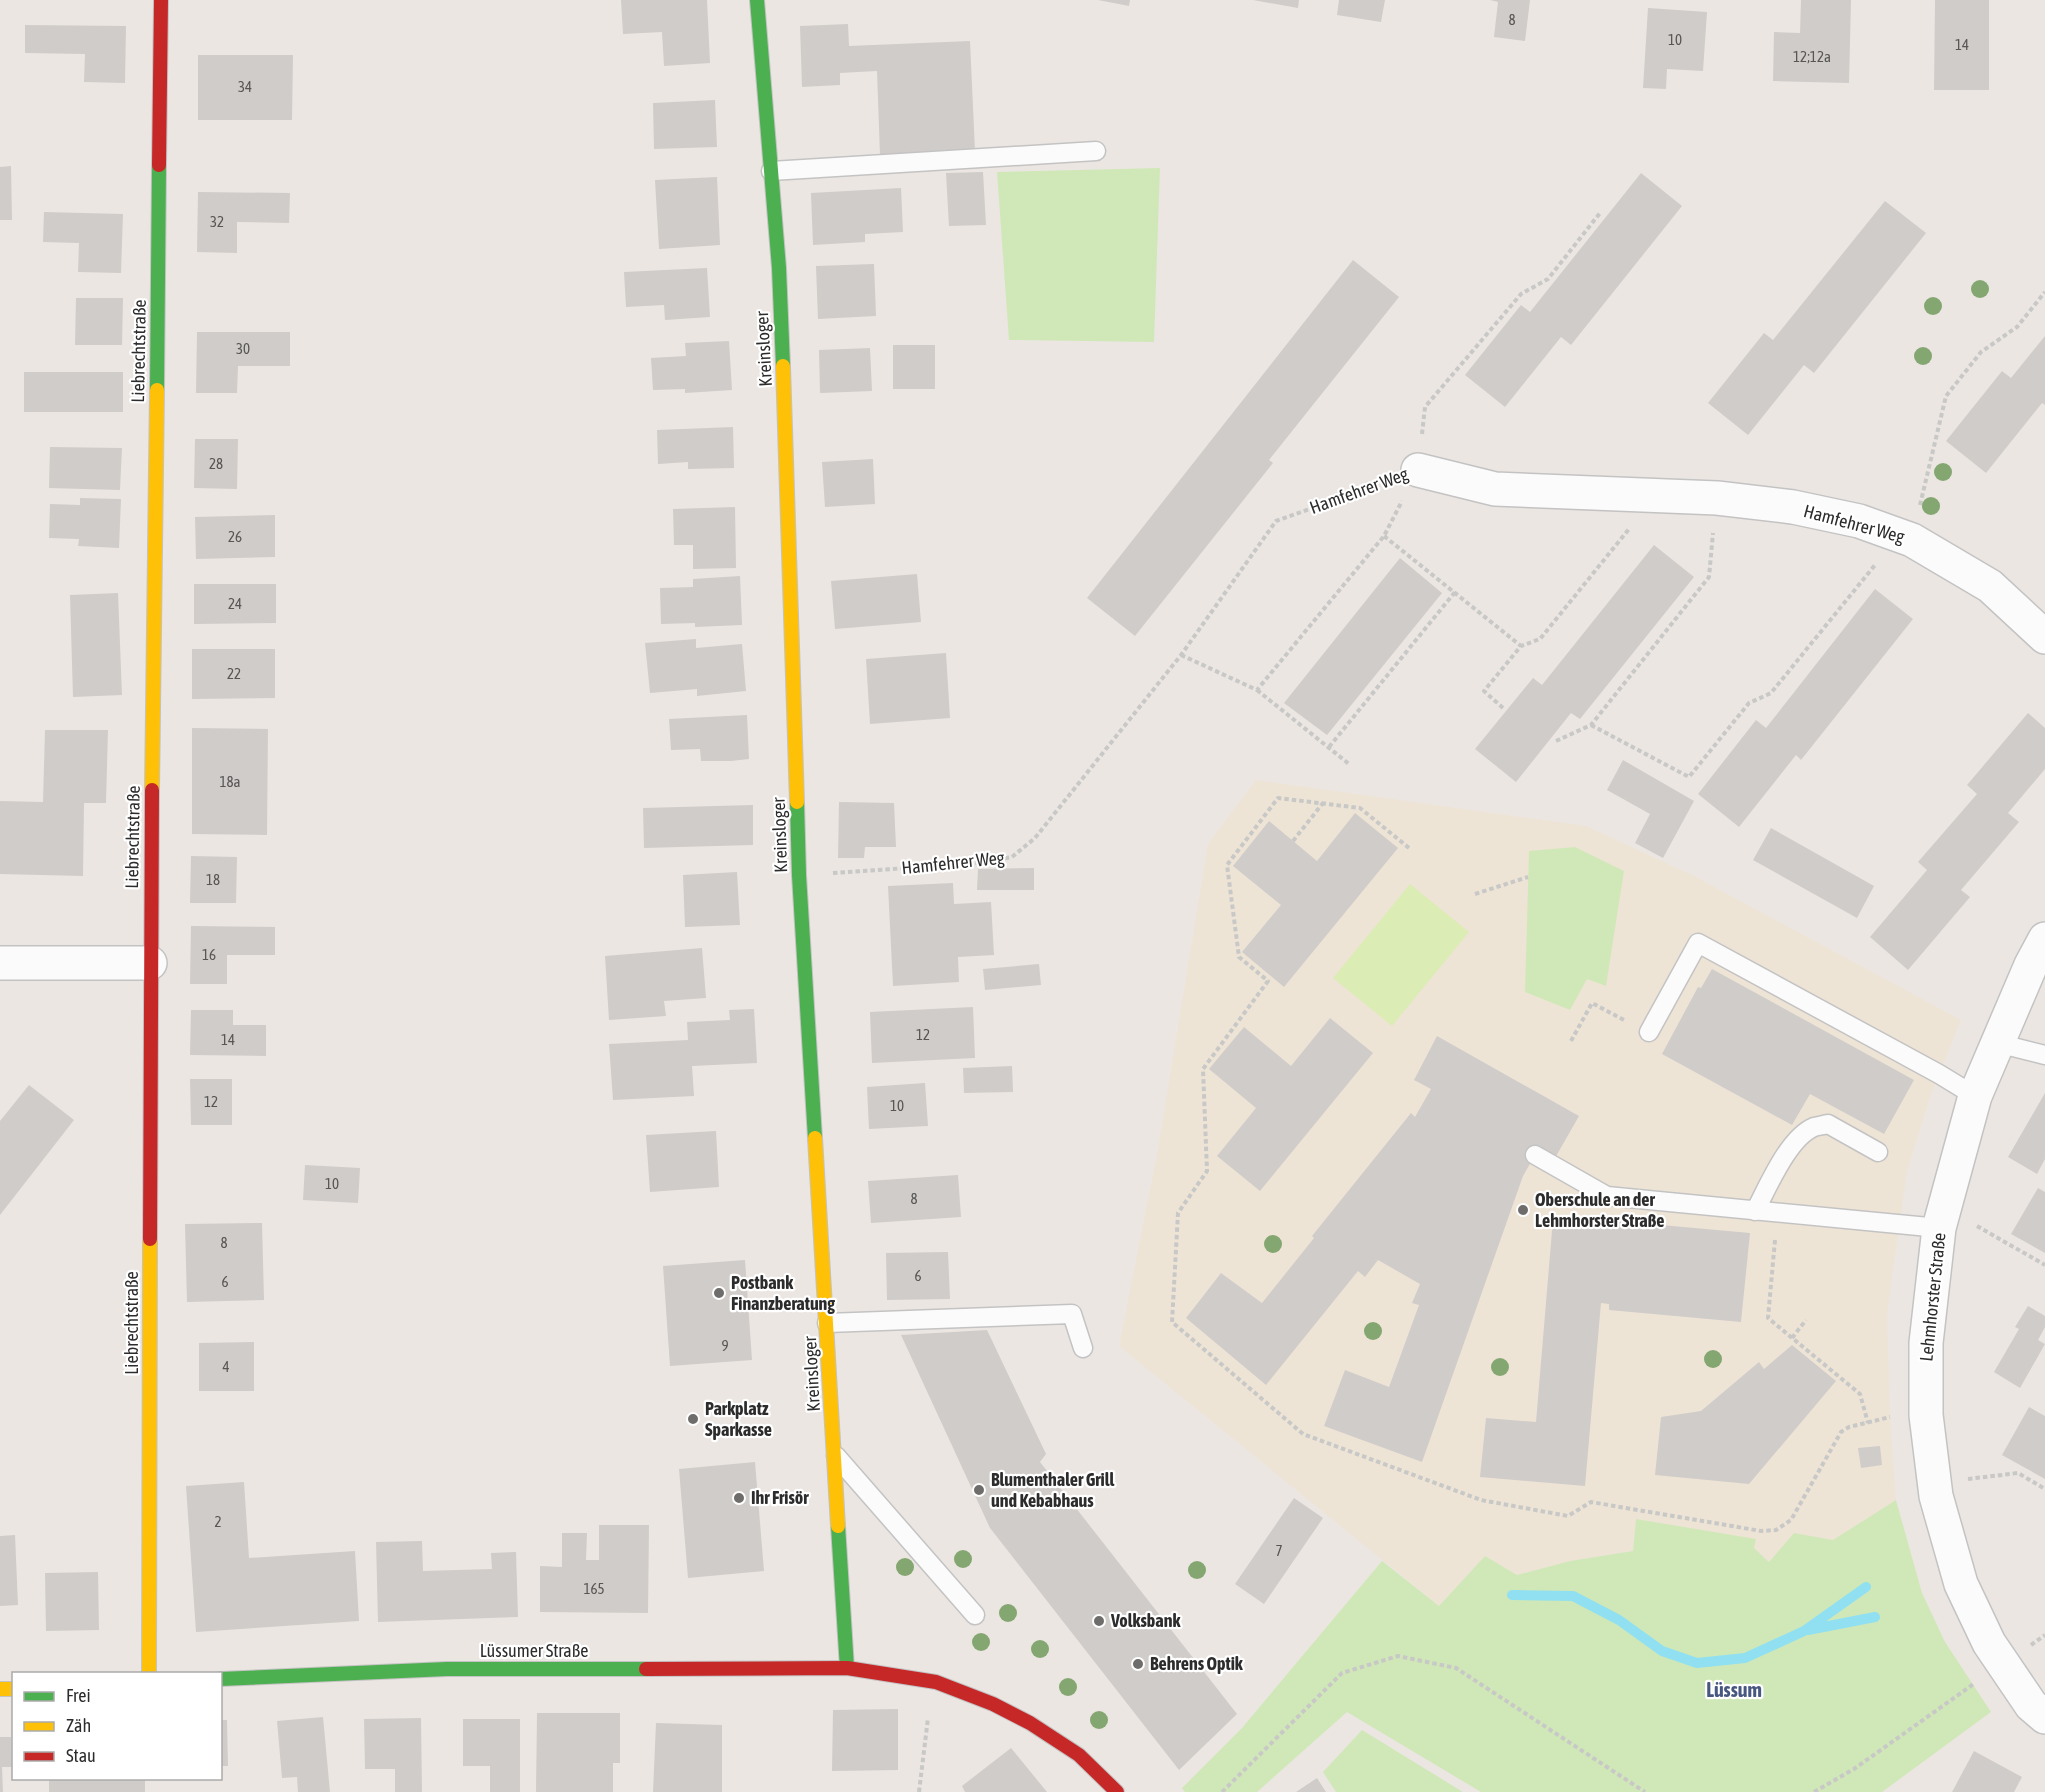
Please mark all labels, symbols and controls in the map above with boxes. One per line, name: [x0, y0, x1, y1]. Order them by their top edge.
house number: 8: [1508, 11, 1516, 28]
house number: 10: [1668, 31, 1682, 48]
house number: 14: [1955, 36, 1969, 53]
house number: 12;12a: [1793, 48, 1831, 65]
house number: 34: [238, 78, 252, 95]
house number: 32: [210, 213, 224, 230]
street label: Liebrechtstraße: [127, 299, 150, 403]
street label: Kreinsloger: [751, 310, 776, 387]
house number: 30: [236, 340, 250, 357]
house number: 28: [209, 455, 223, 472]
street label: Hamfehrer Weg: [1307, 463, 1411, 518]
street label: Hamfehrer Weg: [1802, 500, 1907, 547]
house number: 26: [228, 528, 242, 545]
house number: 24: [228, 595, 242, 612]
house number: 22: [227, 665, 241, 682]
house number: 18a: [219, 773, 241, 790]
street label: Liebrechtstraße: [121, 785, 144, 889]
street label: Kreinsloger: [768, 796, 791, 873]
street label: Hamfehrer Weg: [900, 847, 1006, 878]
house number: 18: [206, 871, 220, 888]
house number: 16: [202, 946, 216, 963]
house number: 12: [916, 1026, 930, 1043]
house number: 14: [221, 1031, 235, 1048]
house number: 12: [204, 1093, 218, 1110]
house number: 10: [890, 1097, 904, 1114]
house number: 10: [325, 1175, 339, 1192]
place label: Oberschule an der Lehmhorster Straße: [1535, 1189, 1664, 1231]
house number: 8: [910, 1190, 918, 1207]
marker: Oberschule an der Lehmhorster Straße: [1516, 1203, 1530, 1217]
street label: Lehmhorster Straße: [1915, 1232, 1950, 1362]
house number: 8: [220, 1234, 228, 1251]
house number: 6: [914, 1267, 922, 1284]
street label: Liebrechtstraße: [121, 1271, 142, 1375]
place label: Postbank Finanzberatung: [731, 1272, 835, 1314]
house number: 6: [221, 1273, 229, 1290]
marker: Postbank Finanzberatung: [712, 1286, 726, 1300]
street label: Kreinsloger: [799, 1335, 824, 1412]
house number: 9: [721, 1337, 729, 1354]
house number: 4: [222, 1358, 230, 1375]
place label: Parkplatz Sparkasse: [705, 1398, 772, 1440]
marker: Parkplatz Sparkasse: [686, 1412, 700, 1426]
place label: Blumenthaler Grill und Kebabhaus: [991, 1469, 1114, 1511]
marker: Blumenthaler Grill und Kebabhaus: [972, 1483, 986, 1497]
place label: Ihr Frisör: [751, 1487, 809, 1508]
marker: Ihr Frisör: [732, 1491, 746, 1505]
house number: 2: [214, 1513, 222, 1530]
house number: 7: [1275, 1542, 1283, 1559]
house number: 165: [583, 1580, 605, 1597]
place label: Volksbank: [1110, 1610, 1181, 1631]
marker: Volksbank: [1092, 1614, 1106, 1628]
street label: Lüssumer Straße: [480, 1640, 588, 1661]
place label: Behrens Optik: [1150, 1653, 1244, 1674]
marker: Behrens Optik: [1131, 1657, 1145, 1671]
legend: [12, 1672, 222, 1780]
district label: Lüssum: [1706, 1678, 1762, 1701]
text: Frei: [66, 1685, 91, 1706]
text: Zäh: [66, 1715, 91, 1736]
text: Stau: [66, 1745, 96, 1766]

